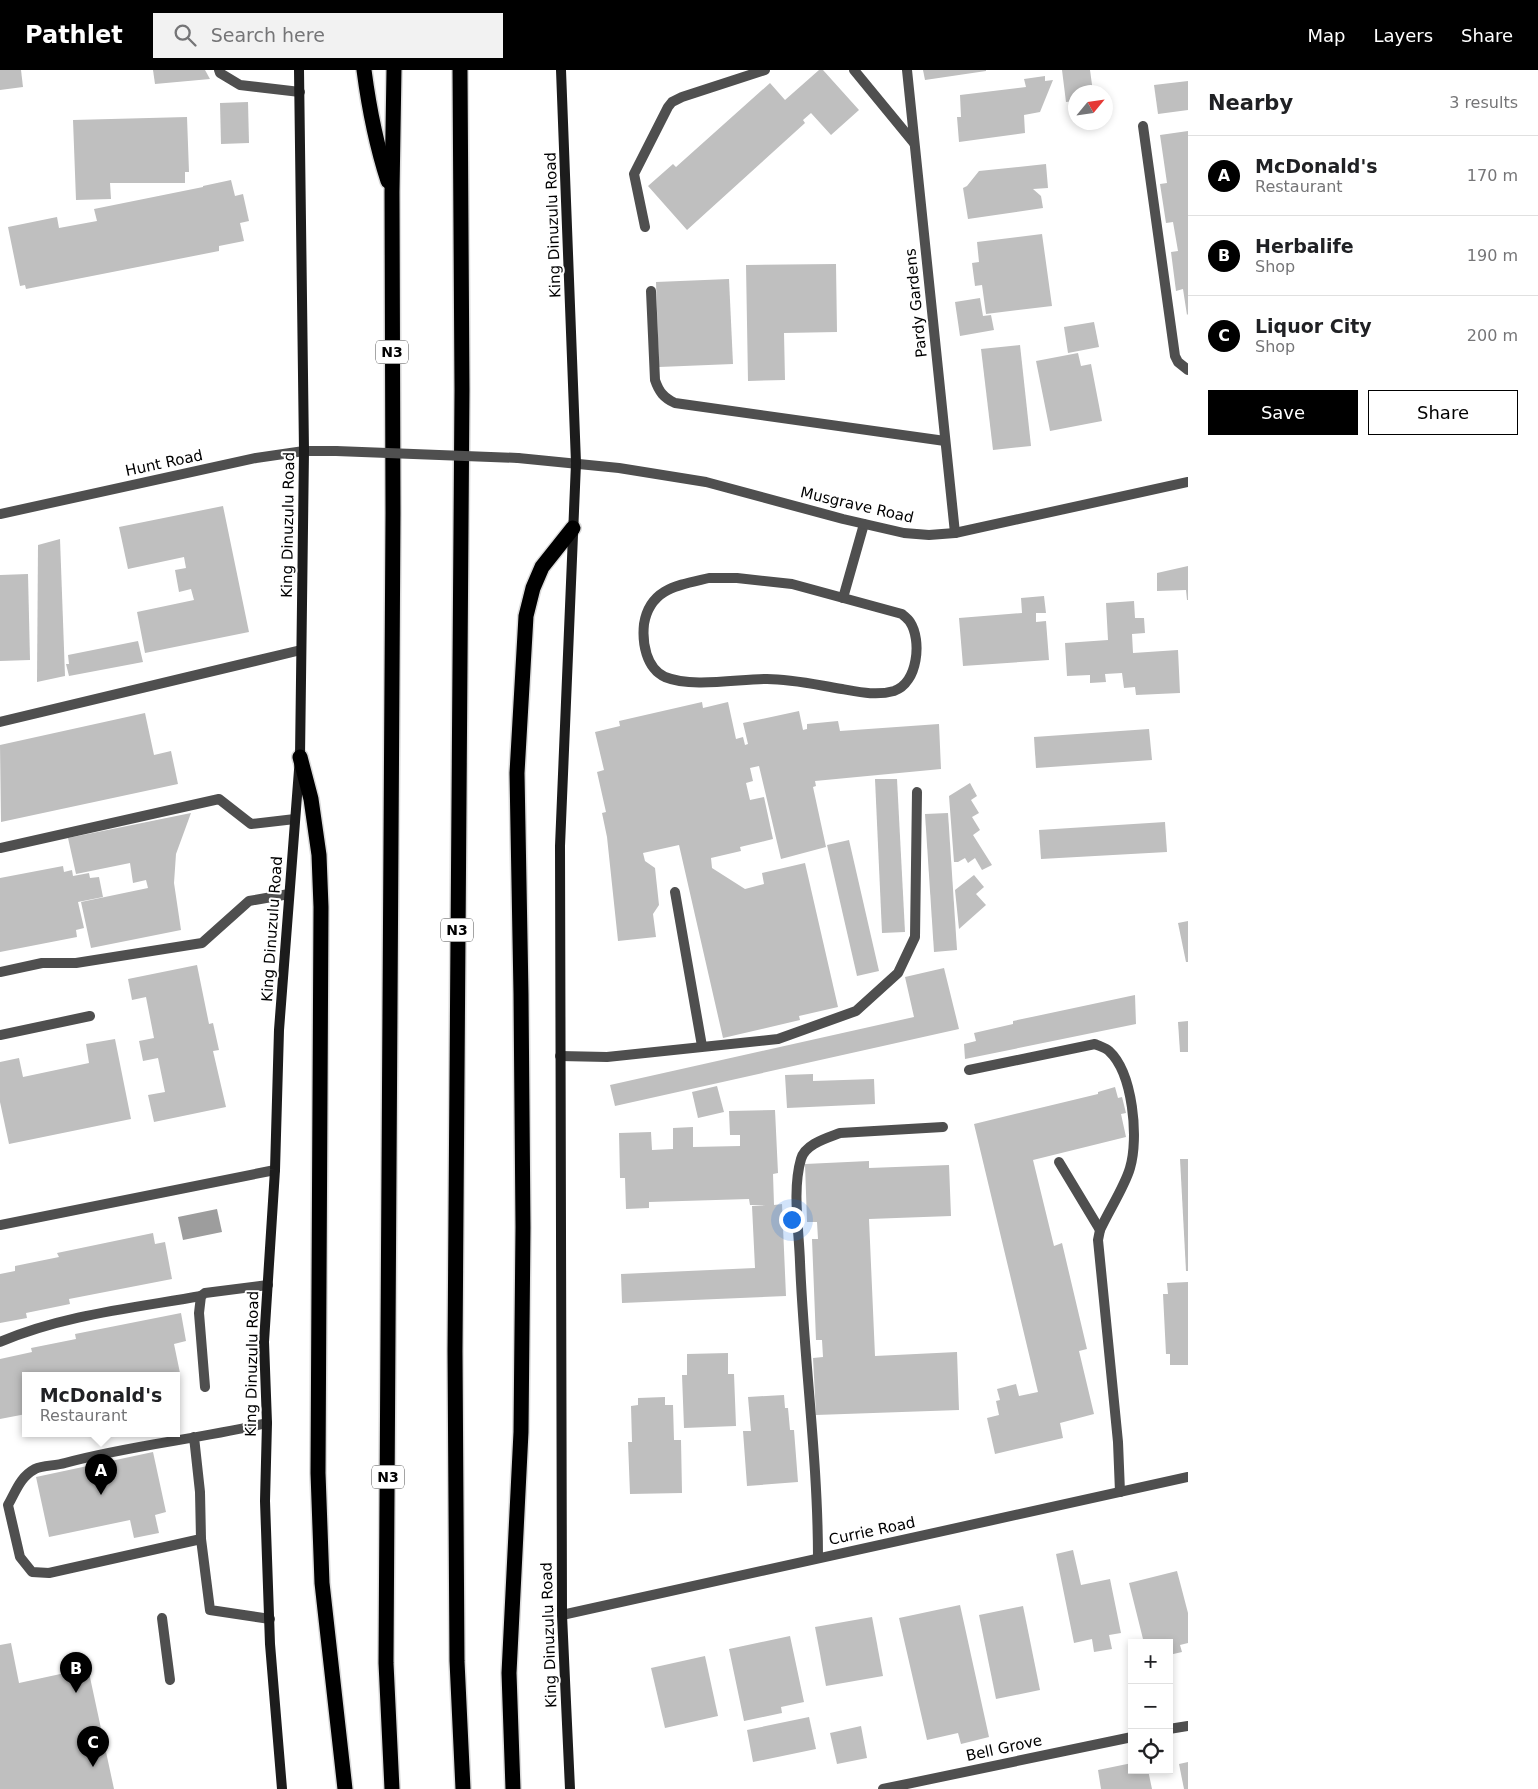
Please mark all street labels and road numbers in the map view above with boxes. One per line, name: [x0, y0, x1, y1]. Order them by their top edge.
street label: King Dinuzulu Road: [541, 152, 565, 298]
street label: Pardy Gardens: [901, 247, 931, 358]
road number: N3: [376, 340, 408, 364]
street label: Hunt Road: [124, 446, 204, 480]
street label: King Dinuzulu Road: [278, 452, 298, 598]
street label: Musgrave Road: [799, 483, 915, 527]
street label: King Dinuzulu Road: [258, 856, 286, 1002]
road number: N3: [441, 918, 473, 942]
street label: King Dinuzulu Road: [242, 1291, 262, 1437]
road number: N3: [372, 1465, 404, 1488]
street label: Currie Road: [827, 1513, 917, 1549]
street label: King Dinuzulu Road: [537, 1562, 561, 1708]
street label: Bell Grove: [964, 1731, 1044, 1765]

